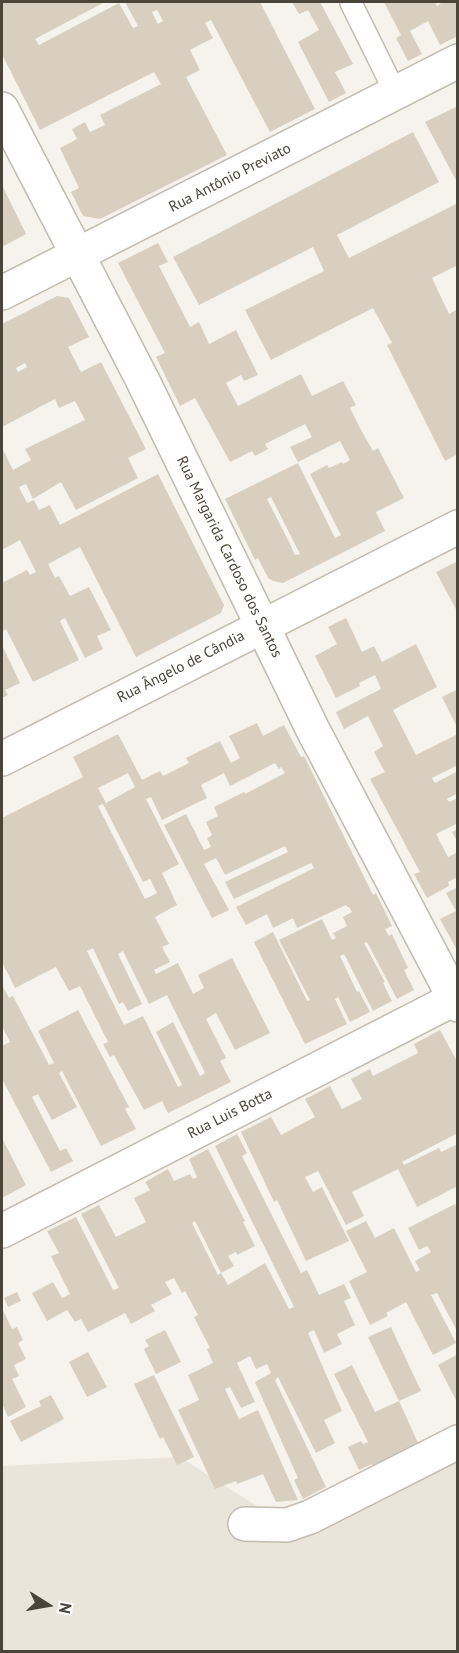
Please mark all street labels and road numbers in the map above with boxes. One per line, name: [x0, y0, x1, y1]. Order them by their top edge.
street label: Rua Antônio Previato: [166, 139, 294, 217]
street label: Rua Margarida Cardoso dos Santos: [172, 454, 286, 660]
street label: Rua Ângelo de Cândia: [114, 627, 248, 707]
street label: Rua Luis Botta: [185, 1085, 275, 1143]

